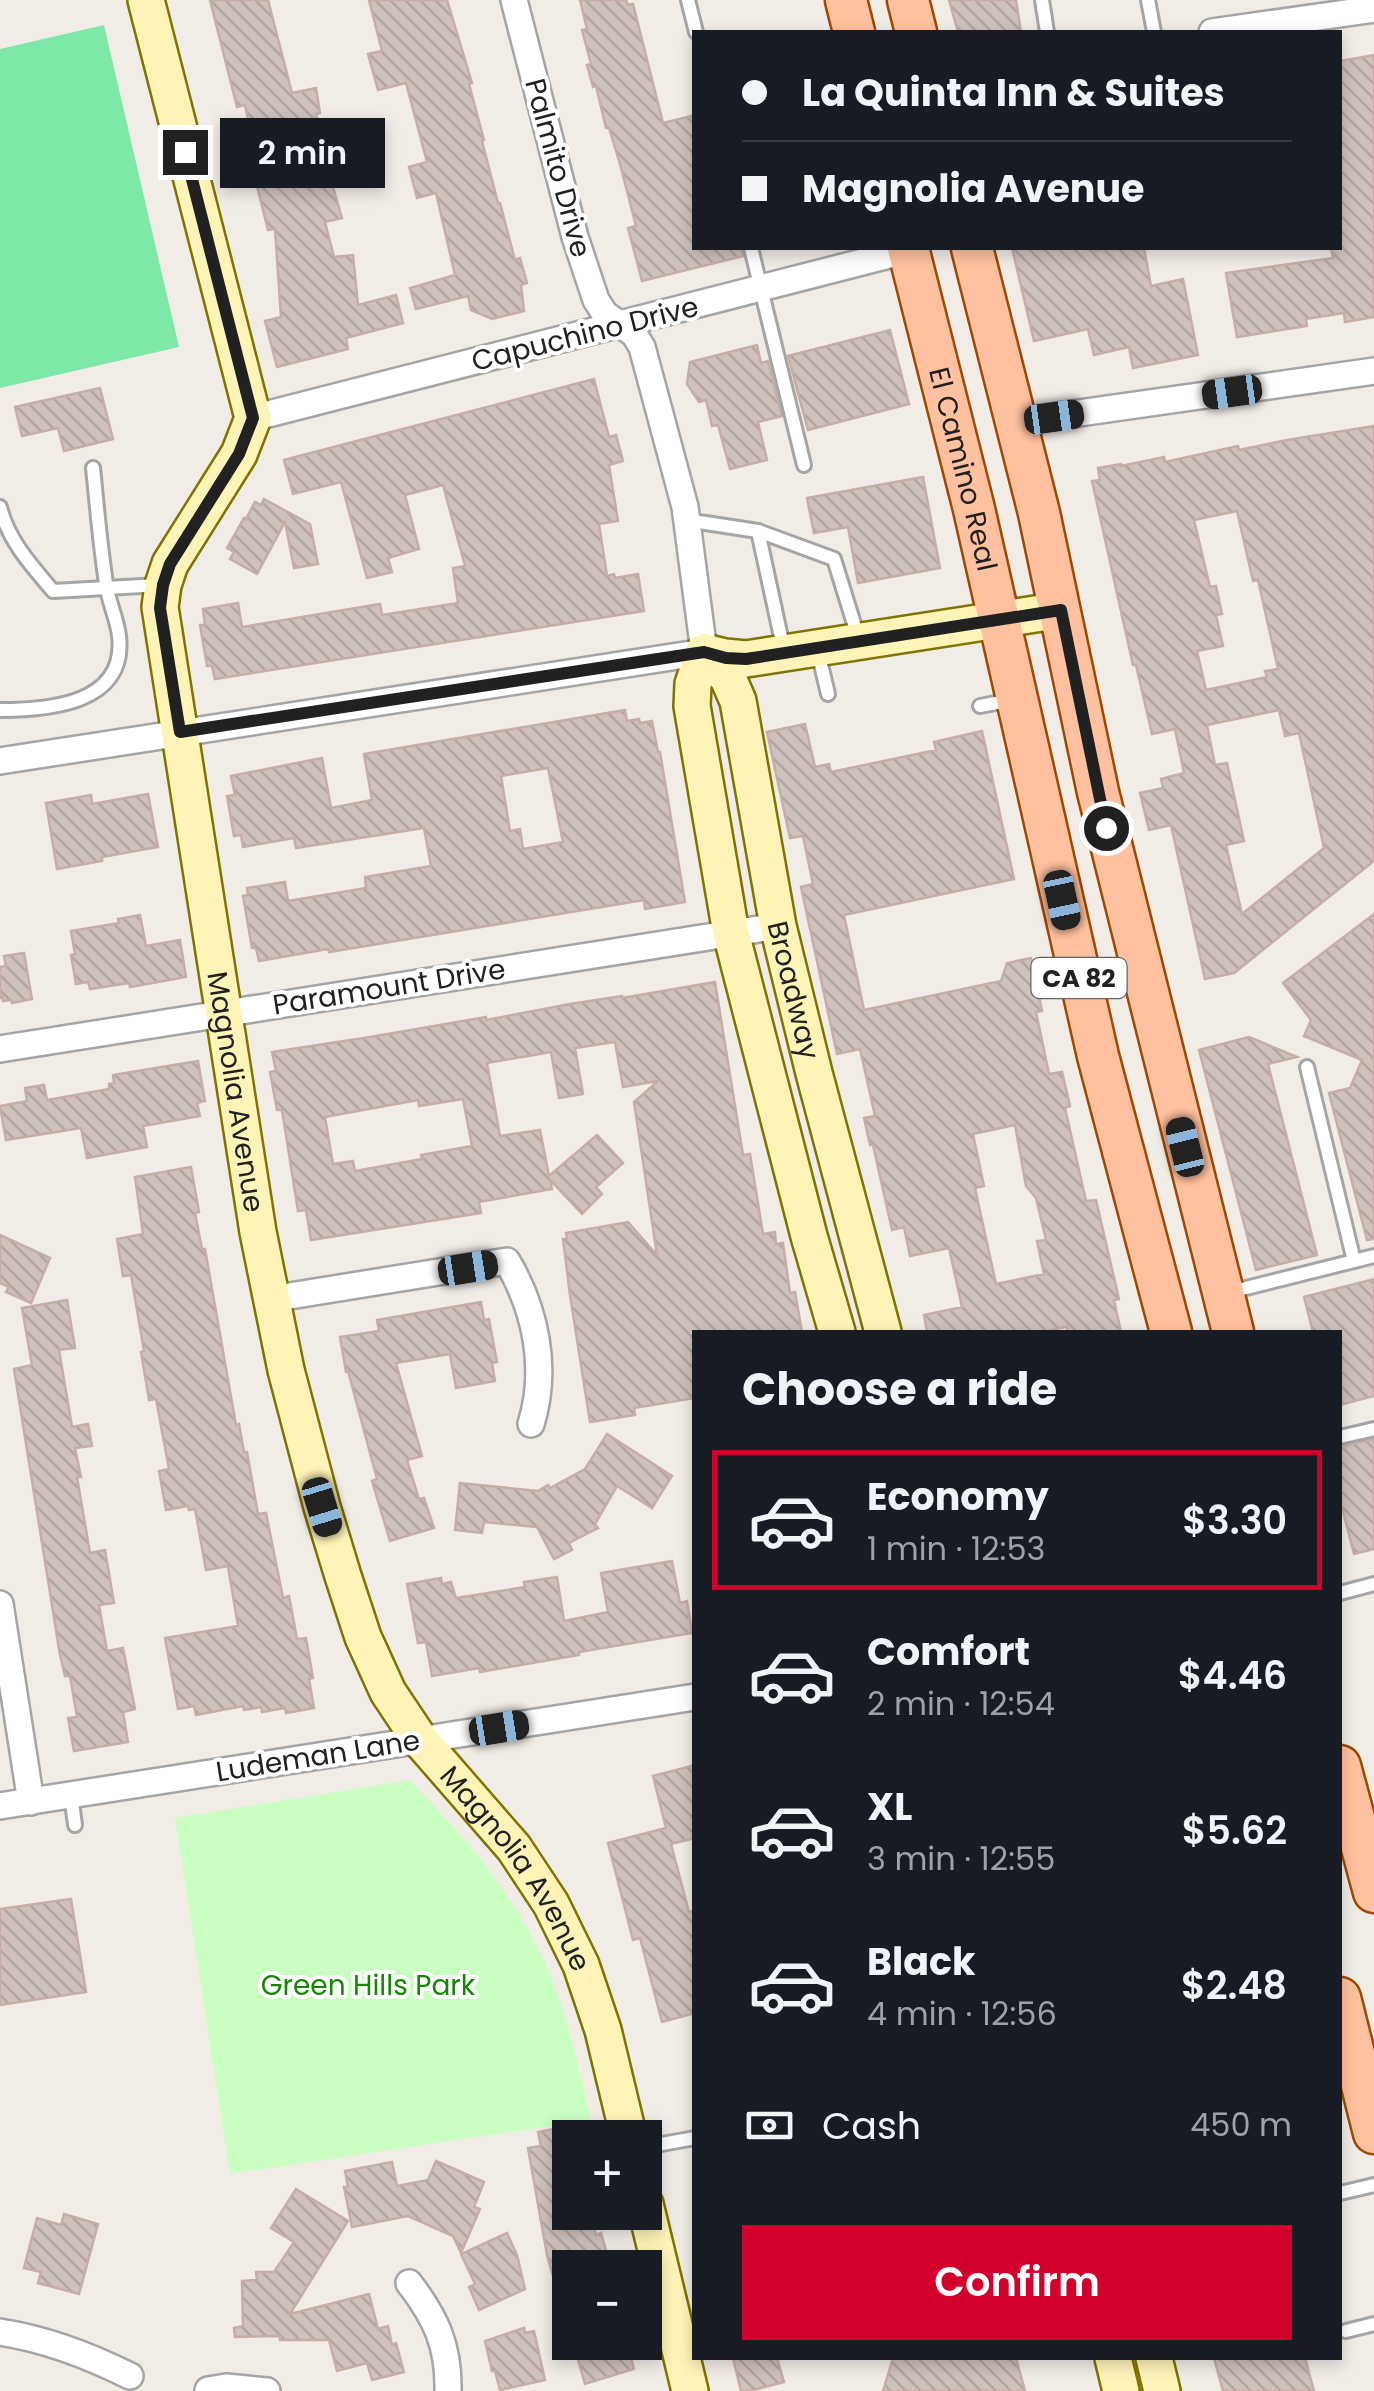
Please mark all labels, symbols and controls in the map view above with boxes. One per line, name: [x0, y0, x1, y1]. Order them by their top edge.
text: La Quinta Inn & Suites: [802, 66, 1225, 119]
street label: Palmito Drive: [515, 74, 601, 262]
callout: 2 min: [220, 117, 385, 187]
route end: [163, 130, 208, 175]
text: 2 min: [258, 130, 347, 175]
text: Magnolia Avenue: [802, 162, 1144, 215]
street label: Capuchino Drive: [467, 287, 703, 381]
street label: El Camino Real: [919, 363, 1007, 575]
car: [1200, 373, 1264, 411]
car: [1022, 398, 1086, 436]
route start: [1084, 806, 1129, 851]
car: [1041, 868, 1083, 932]
street label: Broadway: [758, 917, 829, 1064]
street label: Paramount Drive: [270, 949, 508, 1025]
road number: CA 82: [1032, 958, 1126, 998]
street label: Magnolia Avenue: [198, 969, 274, 1215]
car: [1163, 1114, 1207, 1180]
car: [436, 1248, 500, 1288]
text: Choose a ride: [742, 1358, 1057, 1421]
text: Economy: [867, 1470, 1049, 1523]
car: [299, 1474, 345, 1540]
icon: car: [747, 1475, 837, 1565]
text: $3.30: [1182, 1494, 1287, 1547]
text: 1 min · 12:53: [867, 1526, 1045, 1571]
text: Comfort: [867, 1625, 1030, 1678]
icon: car: [747, 1630, 837, 1720]
text: $4.46: [1178, 1649, 1287, 1702]
text: 2 min · 12:54: [867, 1681, 1055, 1726]
car: [467, 1708, 531, 1748]
street label: Ludeman Lane: [213, 1721, 423, 1791]
street label: Magnolia Avenue: [431, 1757, 600, 1978]
text: XL: [867, 1780, 912, 1833]
icon: car: [747, 1785, 837, 1875]
text: $5.62: [1182, 1804, 1287, 1857]
text: 3 min · 12:55: [867, 1836, 1055, 1881]
text: Black: [867, 1935, 976, 1988]
icon: car: [747, 1940, 837, 2030]
text: $2.48: [1181, 1959, 1287, 2012]
park label: Green Hills Park: [261, 1966, 476, 2005]
text: 4 min · 12:56: [867, 1991, 1057, 2036]
icon: cash: [742, 2098, 797, 2153]
text: Cash: [822, 2099, 921, 2152]
text: 450 m: [1190, 2102, 1292, 2147]
map controls: [552, 2120, 662, 2360]
button: +: [552, 2120, 662, 2230]
button: Confirm: [742, 2225, 1292, 2340]
button: −: [552, 2250, 662, 2360]

